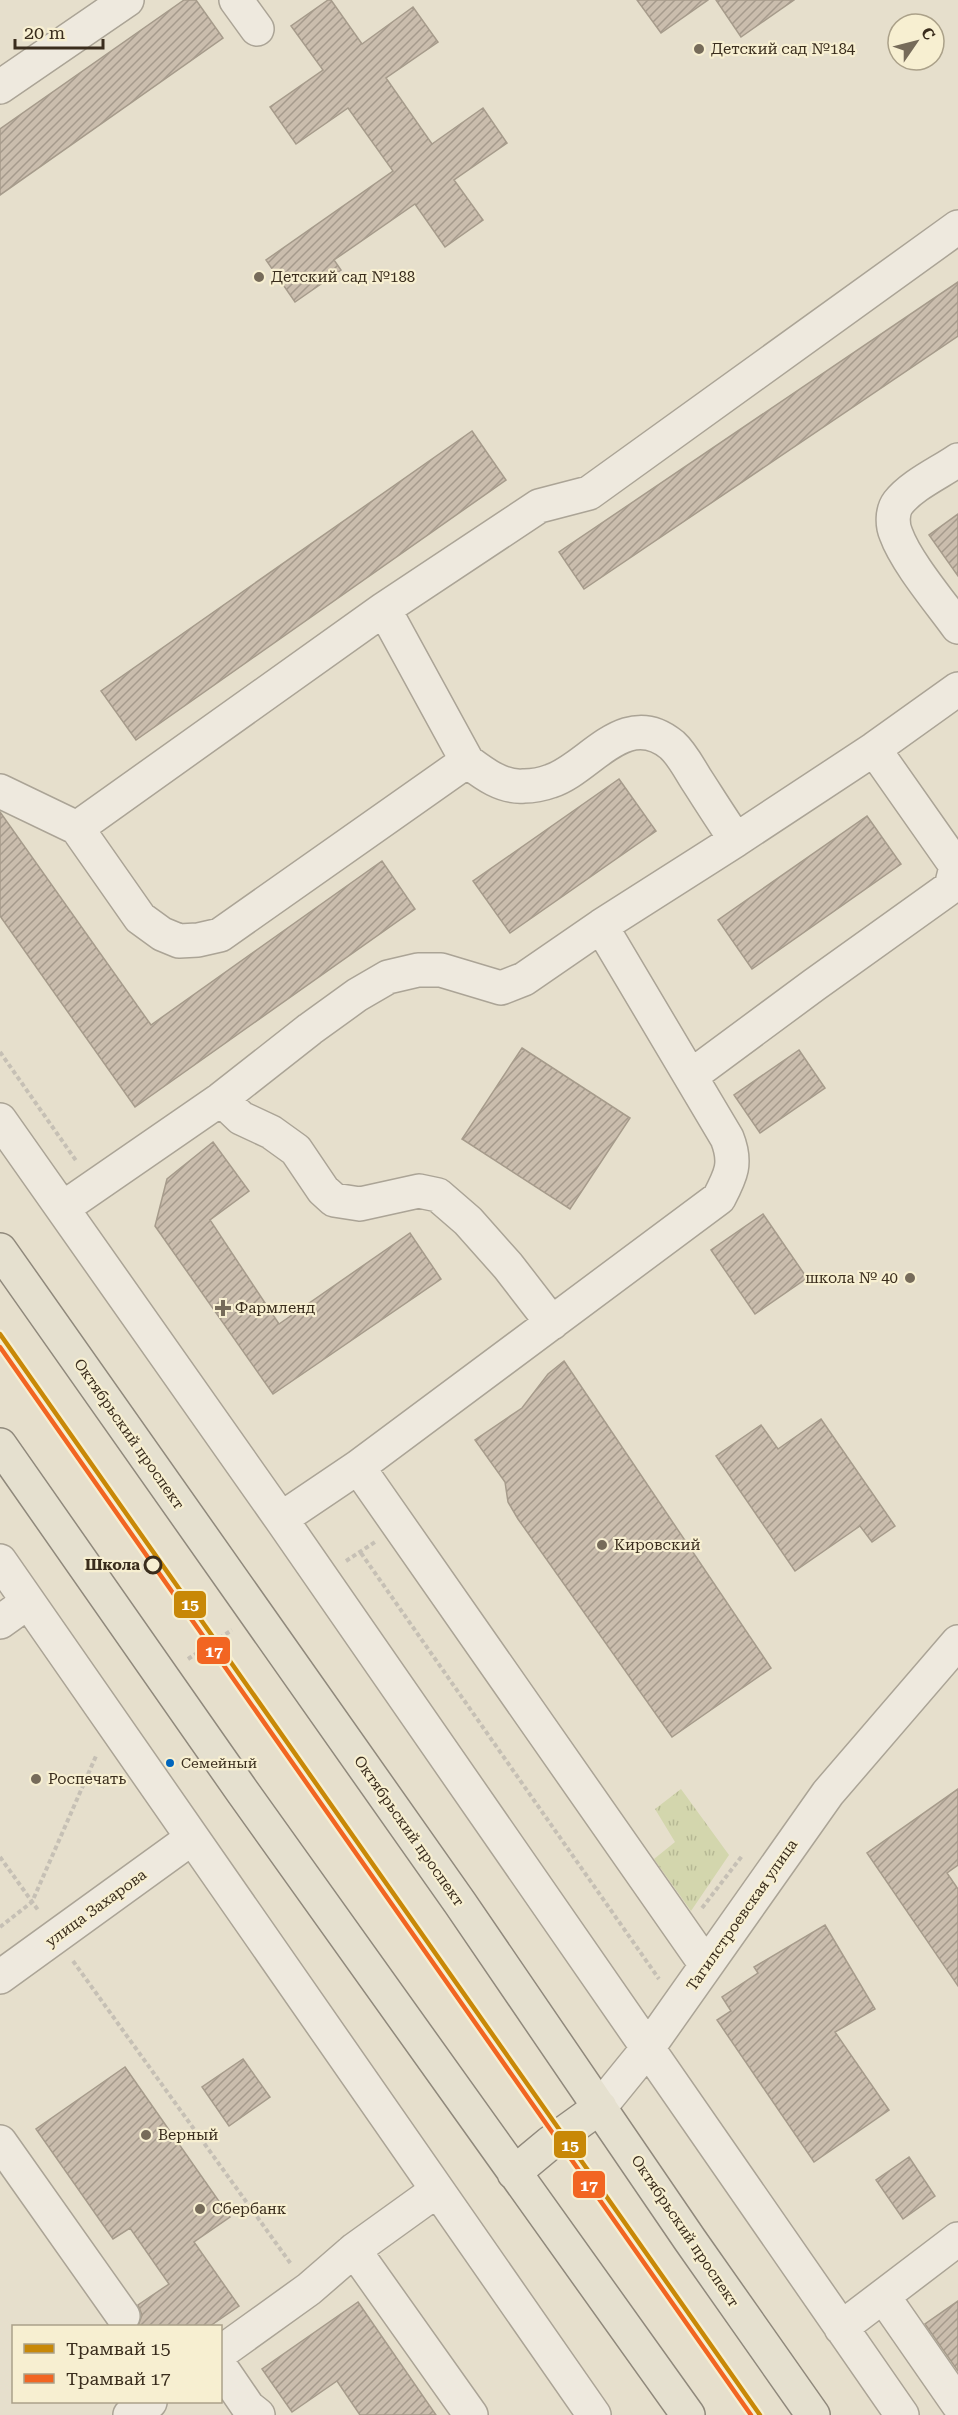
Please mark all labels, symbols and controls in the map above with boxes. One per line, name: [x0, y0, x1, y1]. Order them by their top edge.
scale bar: [15, 12, 104, 50]
north arrow: [886, 12, 946, 72]
text: 20 m: [24, 22, 65, 43]
text: С: [917, 24, 939, 44]
place label: Детский сад №184: [711, 40, 856, 58]
marker: Детский сад №184: [692, 42, 706, 56]
place label: Детский сад №188: [271, 268, 415, 286]
marker: Детский сад №188: [252, 270, 266, 284]
place label: школа № 40: [805, 1269, 898, 1287]
marker: школа № 40: [903, 1271, 917, 1285]
place label: Фармленд: [235, 1299, 316, 1317]
marker: Фармленд: [216, 1301, 230, 1315]
street label: Октябрьский проспект: [70, 1355, 188, 1513]
place label: Кировский: [614, 1536, 701, 1554]
marker: Кировский: [595, 1538, 609, 1552]
place label: Школа: [85, 1556, 140, 1574]
marker: Школа: [144, 1556, 162, 1574]
line badge: 15: [173, 1590, 207, 1619]
text: 15: [181, 1595, 199, 1614]
line badge: 17: [196, 1636, 231, 1665]
text: 17: [205, 1642, 223, 1661]
street label: Октябрьский проспект: [350, 1752, 468, 1910]
place label: Семейный: [181, 1755, 257, 1771]
marker: Семейный: [164, 1757, 176, 1769]
place label: Роспечать: [48, 1770, 126, 1788]
marker: Роспечать: [29, 1772, 43, 1786]
street label: Тагилстроевская улица: [683, 1836, 801, 1994]
street label: улица Захарова: [42, 1865, 150, 1951]
place label: Верный: [158, 2126, 218, 2144]
marker: Верный: [139, 2128, 153, 2142]
line badge: 15: [553, 2130, 587, 2159]
text: 15: [561, 2136, 579, 2155]
street label: Октябрьский проспект: [627, 2152, 743, 2310]
line badge: 17: [572, 2170, 606, 2199]
text: 17: [580, 2176, 598, 2195]
place label: Сбербанк: [212, 2200, 287, 2218]
marker: Сбербанк: [193, 2202, 207, 2216]
legend: [12, 2325, 222, 2403]
text: Трамвай 15: [66, 2338, 171, 2359]
text: Трамвай 17: [66, 2368, 171, 2389]

